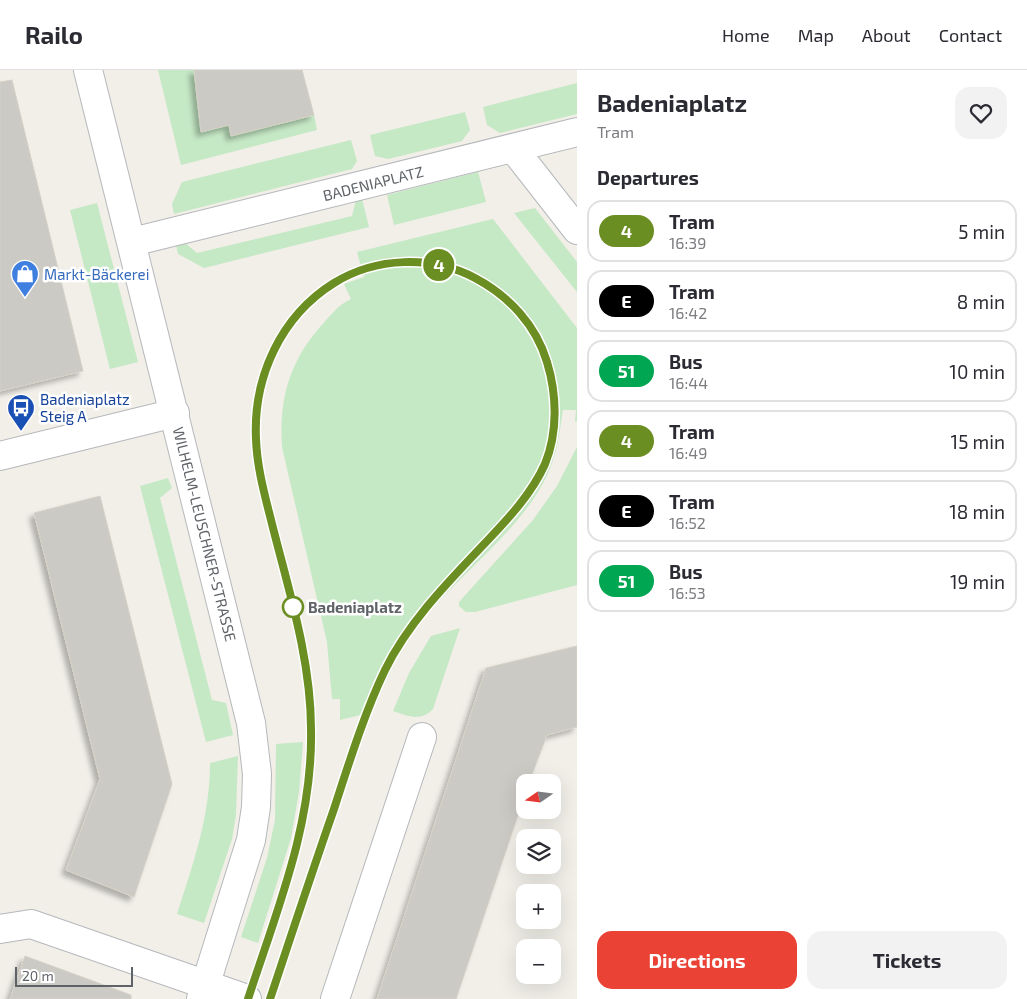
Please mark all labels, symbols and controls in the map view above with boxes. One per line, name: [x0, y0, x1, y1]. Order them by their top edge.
text: Railo: [25, 20, 83, 49]
text: Home: [722, 24, 770, 46]
text: Map: [798, 24, 834, 46]
text: About: [862, 24, 911, 46]
text: Contact: [939, 24, 1002, 46]
button: heart: [955, 87, 1007, 139]
text: Badeniaplatz: [597, 88, 747, 117]
text: Tram: [597, 122, 634, 141]
street label: BADENIAPLATZ: [321, 162, 425, 204]
text: Departures: [597, 166, 699, 189]
text: Tram: [669, 210, 715, 233]
text: 4: [621, 220, 632, 242]
text: 5 min: [958, 220, 1005, 243]
text: 16:39: [669, 233, 706, 252]
line badge: 4: [423, 249, 455, 281]
text: 4: [433, 254, 445, 276]
shop icon: Markt-Bäckerei: [10, 259, 40, 298]
place label: Markt-Bäckerei: [44, 265, 149, 283]
text: Tram: [669, 280, 715, 303]
text: E: [621, 290, 632, 312]
text: 8 min: [957, 290, 1005, 313]
text: 16:42: [669, 303, 707, 322]
text: Bus: [669, 350, 703, 373]
text: 51: [618, 360, 635, 382]
text: 10 min: [949, 360, 1005, 383]
text: 16:44: [669, 373, 708, 392]
place label: Badeniaplatz Steig A: [40, 390, 130, 425]
bus stop icon: Badeniaplatz Steig A: [6, 393, 36, 432]
text: Tram: [669, 420, 715, 443]
street label: WILHELM-LEUSCHNER-STRASSE: [170, 425, 240, 643]
text: 4: [621, 430, 632, 452]
text: 15 min: [951, 430, 1005, 453]
text: 16:49: [669, 443, 707, 462]
text: Tram: [669, 490, 715, 513]
text: E: [621, 500, 632, 522]
text: 18 min: [949, 500, 1005, 523]
text: 16:52: [669, 513, 706, 532]
text: Bus: [669, 560, 703, 583]
text: 51: [618, 570, 635, 592]
text: 19 min: [950, 570, 1005, 593]
text: 16:53: [669, 583, 706, 602]
marker: Badeniaplatz: [282, 596, 304, 618]
place label: Badeniaplatz: [308, 598, 402, 616]
north arrow: [516, 774, 561, 819]
map controls: [516, 774, 561, 984]
button: layers: [516, 829, 561, 874]
button: +: [516, 884, 561, 929]
button: Directions: [597, 931, 797, 989]
button: Tickets: [807, 931, 1007, 989]
button: −: [516, 939, 561, 984]
scale bar: [15, 964, 132, 987]
text: 20 m: [22, 967, 54, 984]

